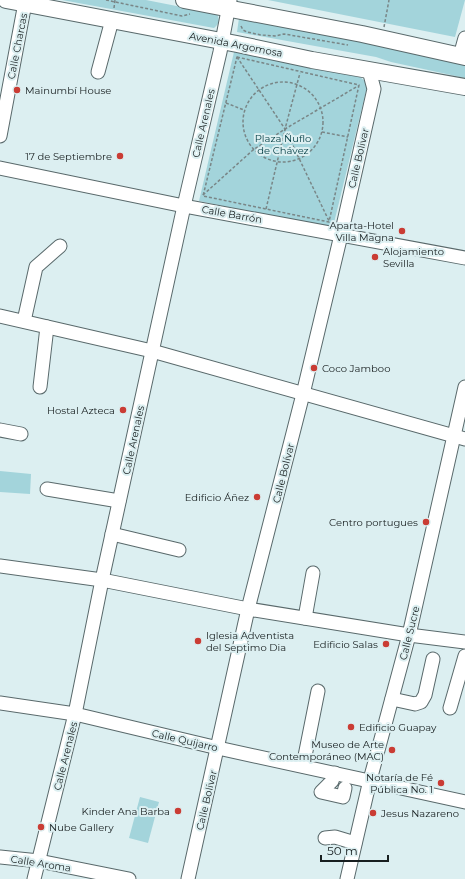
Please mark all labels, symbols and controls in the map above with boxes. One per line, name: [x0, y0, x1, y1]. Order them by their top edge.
street label: Calle Charcas: [5, 12, 30, 80]
street label: Avenida Argomosa: [188, 29, 284, 60]
place label: Mainumbí House: [25, 84, 111, 97]
marker: Mainumbí House: [12, 85, 22, 95]
street label: Calle Arenales: [189, 87, 218, 159]
street label: Calle Bolívar: [345, 127, 372, 189]
park label: Plaza Ñuflo de Chávez: [255, 132, 311, 157]
place label: 17 de Septiembre: [25, 150, 112, 163]
marker: 17 de Septiembre: [115, 151, 125, 161]
street label: Calle Barrón: [201, 203, 263, 226]
place label: Aparta-Hotel Villa Magna: [329, 219, 394, 244]
marker: Aparta-Hotel Villa Magna: [397, 226, 407, 236]
place label: Alojamiento Sevilla: [383, 245, 444, 270]
marker: Alojamiento Sevilla: [370, 252, 380, 262]
place label: Coco Jamboo: [322, 362, 390, 375]
marker: Coco Jamboo: [309, 363, 319, 373]
place label: Hostal Azteca: [47, 404, 115, 417]
street label: Calle Arenales: [120, 404, 147, 476]
marker: Hostal Azteca: [118, 405, 128, 415]
street label: Calle Bolívar: [270, 442, 297, 504]
place label: Edificio Áñez: [185, 491, 249, 504]
marker: Edificio Áñez: [252, 492, 262, 502]
place label: Centro portugues: [329, 516, 418, 529]
marker: Centro portugues: [421, 517, 431, 527]
street label: Calle Sucre: [396, 605, 422, 662]
place label: Iglesia Adventista del Septimo Dia: [206, 629, 294, 654]
marker: Iglesia Adventista del Septimo Dia: [193, 636, 203, 646]
place label: Edificio Salas: [313, 638, 378, 651]
marker: Edificio Salas: [381, 639, 391, 649]
street label: Calle Arenales: [51, 720, 80, 792]
place label: Edificio Guapay: [359, 721, 437, 734]
marker: Edificio Guapay: [346, 722, 356, 732]
street label: Calle Quijarro: [151, 727, 219, 754]
place label: Museo de Arte Contemporáneo (MAC): [269, 738, 384, 763]
marker: Museo de Arte Contemporáneo (MAC): [387, 745, 397, 755]
street label: Calle Bolívar: [193, 769, 220, 831]
place label: Notaría de Fé Pública No. 1: [366, 771, 433, 796]
marker: Notaría de Fé Pública No. 1: [436, 778, 446, 788]
place label: Kinder Ana Barba: [82, 805, 170, 818]
marker: Kinder Ana Barba: [173, 806, 183, 816]
place label: Jesus Nazareno: [380, 807, 459, 820]
marker: Jesus Nazareno: [368, 808, 378, 818]
place label: Nube Gallery: [49, 821, 114, 834]
marker: Nube Gallery: [36, 822, 46, 832]
scale bar: [321, 837, 388, 863]
text: 50 m: [327, 843, 358, 858]
street label: Calle Aroma: [10, 852, 72, 875]

